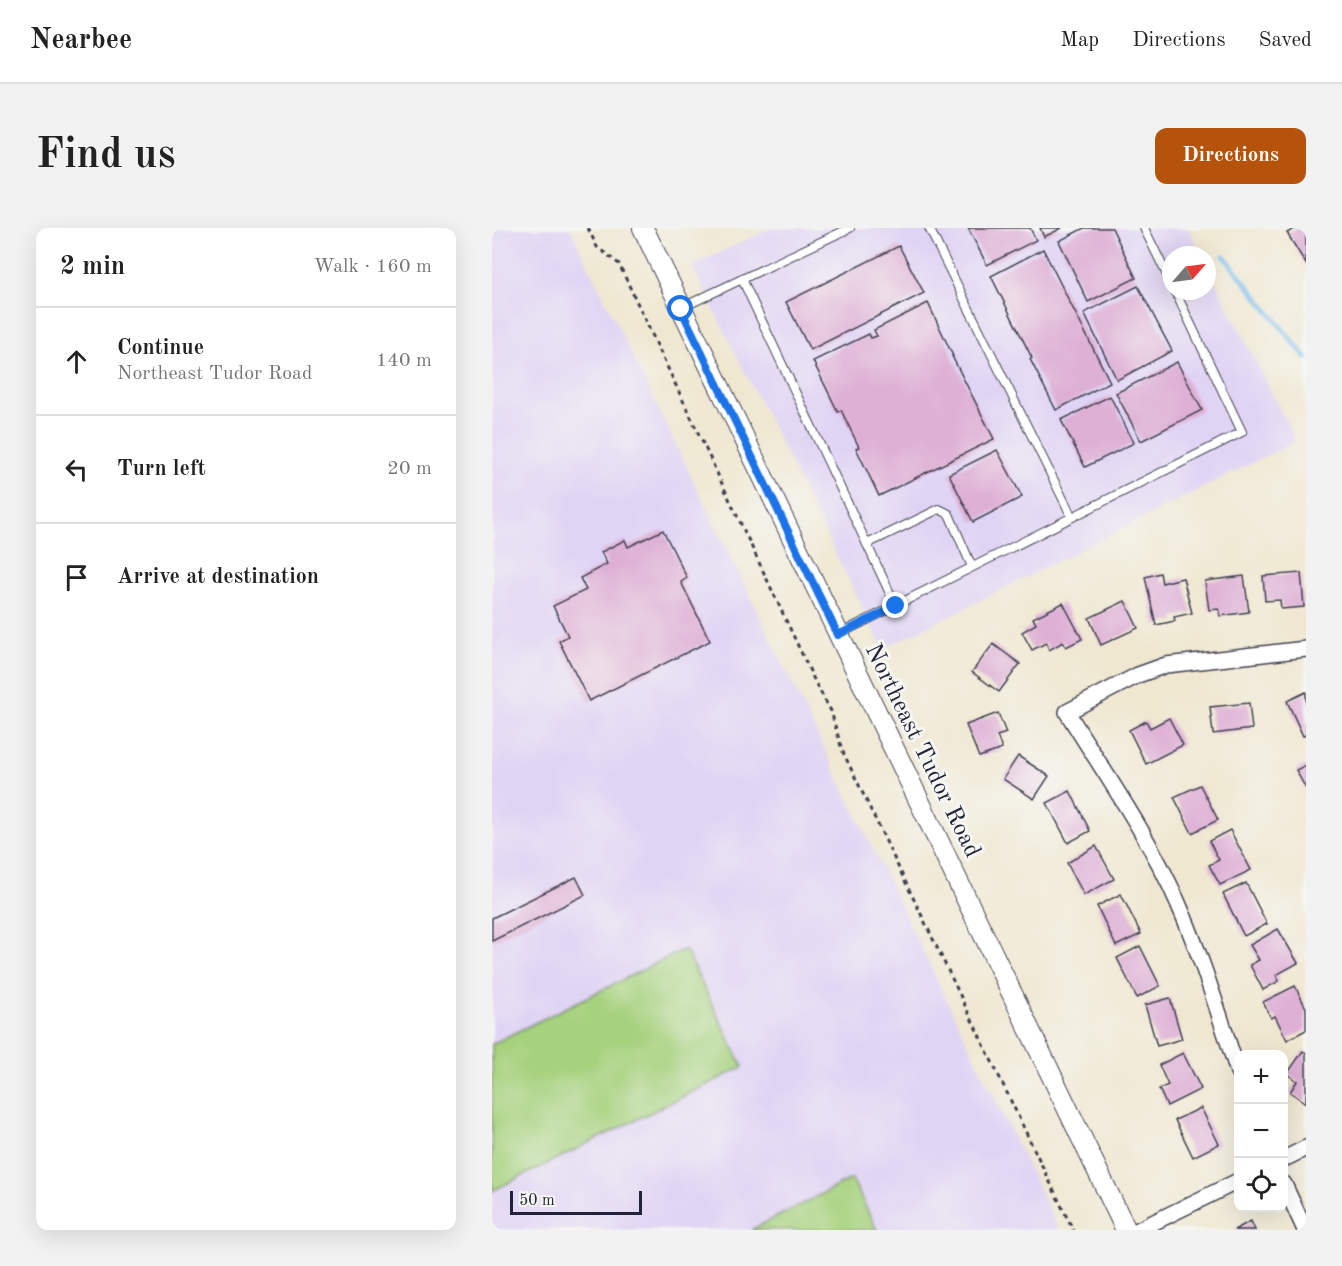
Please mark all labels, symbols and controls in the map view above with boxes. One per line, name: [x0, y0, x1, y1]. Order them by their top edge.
text: Nearbee: [30, 27, 132, 55]
text: Map: [1060, 30, 1099, 51]
text: Directions: [1132, 30, 1226, 51]
text: Saved: [1259, 30, 1312, 51]
button: Directions: [1155, 128, 1306, 184]
text: Find us: [36, 135, 175, 177]
north arrow: [1162, 246, 1216, 300]
text: 2 min: [60, 254, 125, 280]
text: Walk · 160 m: [313, 257, 432, 277]
route start: [667, 295, 693, 321]
text: Continue: [117, 337, 204, 359]
icon: ahead: [60, 345, 93, 378]
text: 140 m: [376, 351, 432, 371]
text: Northeast Tudor Road: [117, 364, 312, 384]
icon: left: [60, 453, 93, 486]
text: Turn left: [117, 458, 206, 480]
text: 20 m: [387, 459, 432, 479]
icon: arrive: [60, 561, 93, 594]
text: Arrive at destination: [117, 566, 319, 588]
route end: [882, 592, 908, 618]
street label: Northeast Tudor Road: [860, 640, 984, 862]
map controls: [1234, 1050, 1288, 1212]
button: +: [1234, 1050, 1288, 1104]
button: −: [1234, 1104, 1288, 1158]
button: locate: [1234, 1158, 1288, 1212]
scale bar: [510, 1188, 642, 1216]
text: 50 m: [519, 1193, 555, 1209]

